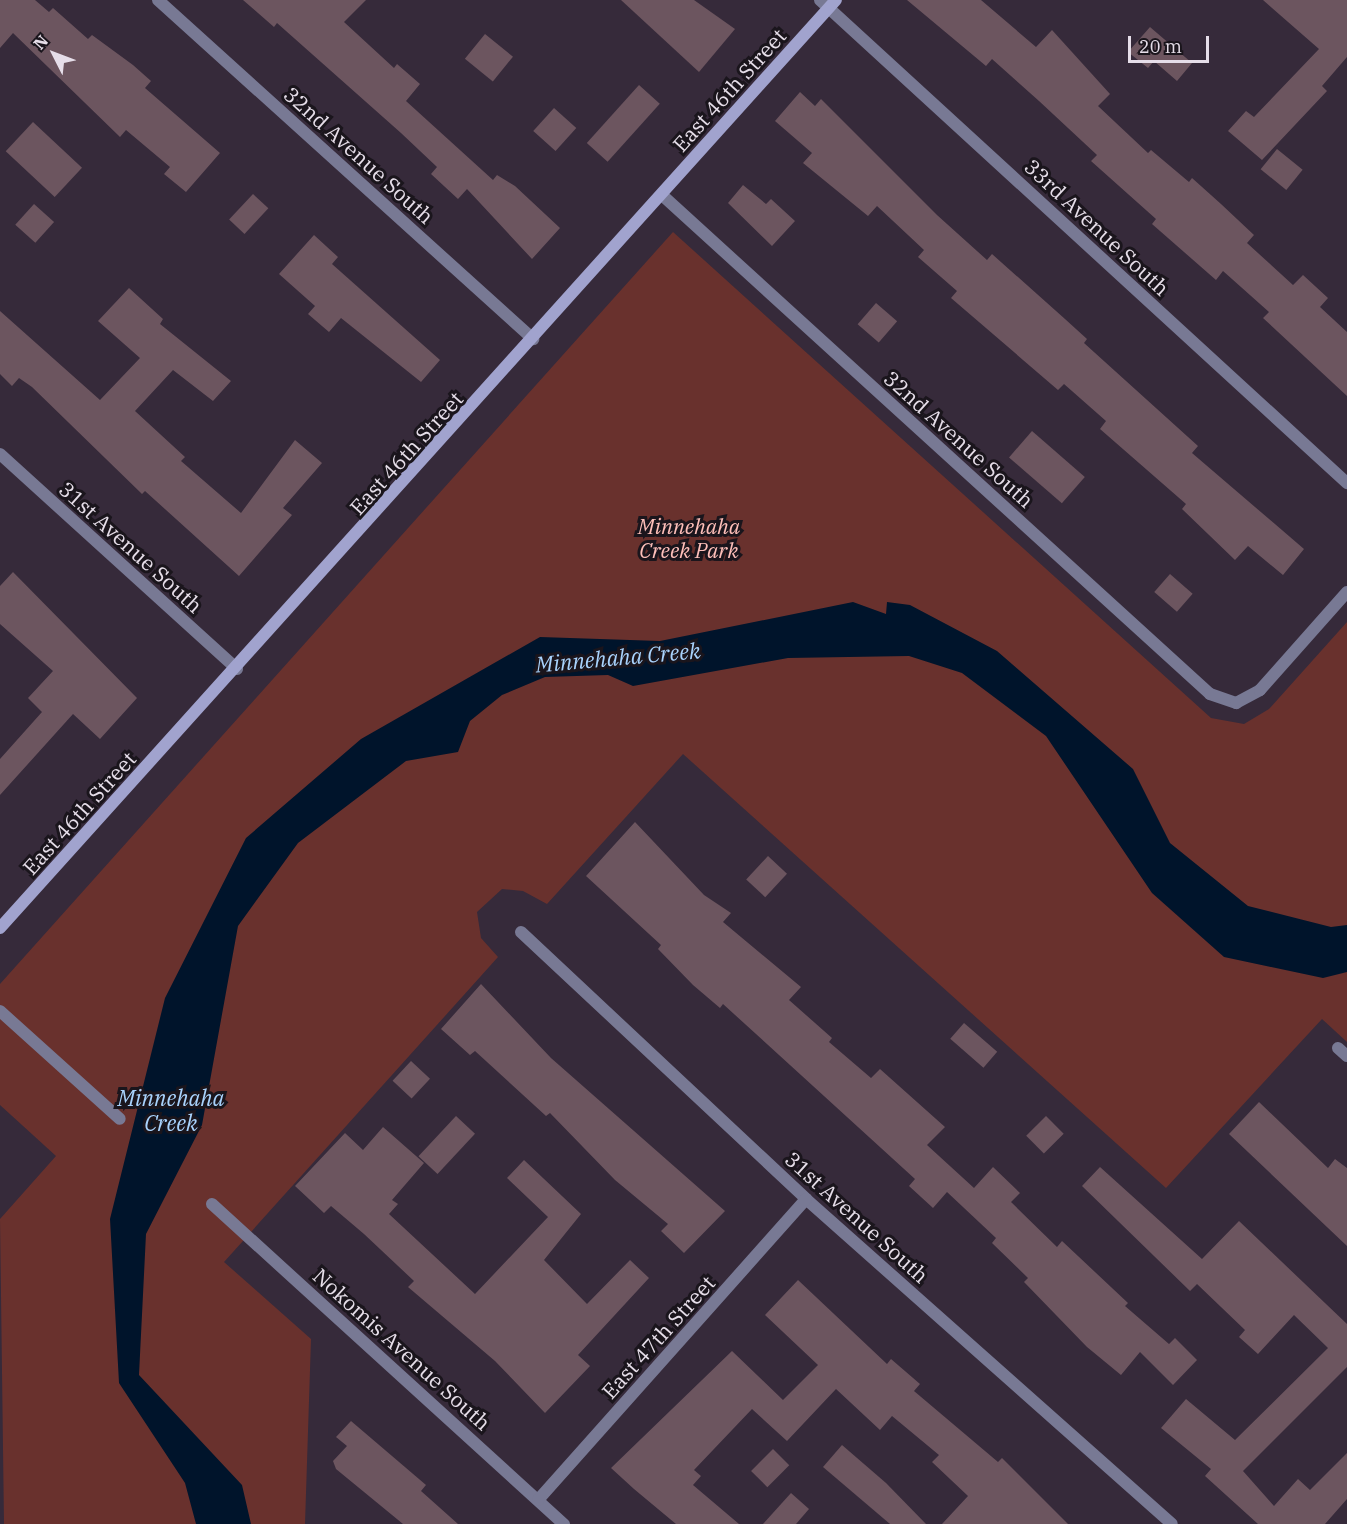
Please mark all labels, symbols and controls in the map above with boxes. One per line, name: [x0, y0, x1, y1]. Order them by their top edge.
street label: East 46th Street: [667, 23, 791, 157]
north arrow: [24, 24, 84, 84]
scale bar: [1131, 24, 1212, 62]
text: N: [29, 31, 52, 53]
text: 20 m: [1139, 35, 1182, 58]
street label: 32nd Avenue South: [279, 81, 439, 229]
street label: 33rd Avenue South: [1019, 153, 1175, 301]
street label: 32nd Avenue South: [879, 365, 1039, 513]
street label: East 46th Street: [344, 386, 468, 520]
street label: 31st Avenue South: [54, 476, 208, 618]
park label: Minnehaha Creek Park: [638, 513, 740, 563]
water label: Minnehaha Creek: [534, 637, 702, 677]
street label: East 46th Street: [17, 746, 141, 880]
water label: Minnehaha Creek: [117, 1084, 225, 1136]
street label: 31st Avenue South: [780, 1146, 934, 1288]
street label: Nokomis Avenue South: [308, 1263, 496, 1435]
street label: East 47th Street: [596, 1270, 720, 1404]

